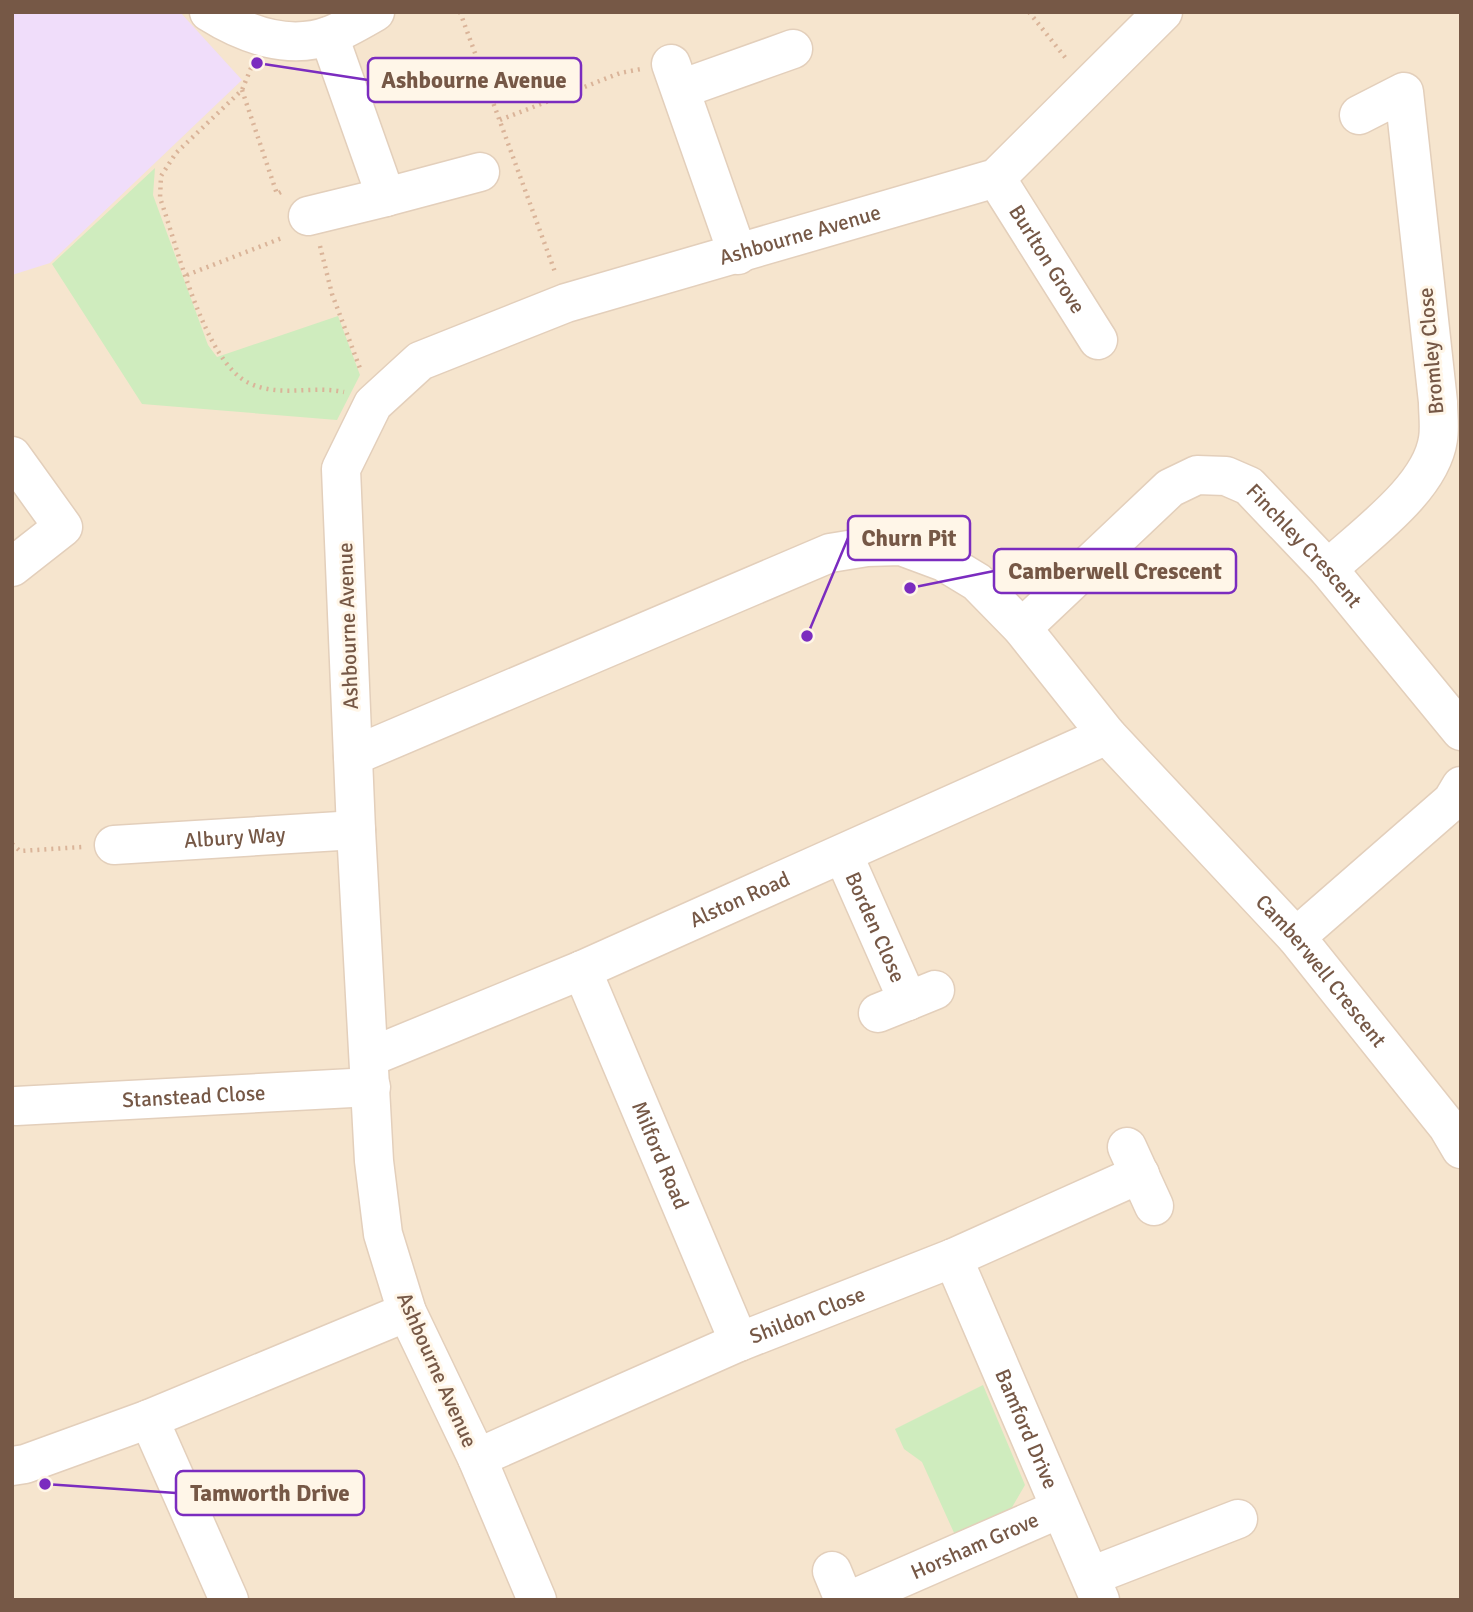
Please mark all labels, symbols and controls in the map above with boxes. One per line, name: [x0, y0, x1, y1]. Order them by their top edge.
callout: Ashbourne Avenue: [368, 58, 581, 102]
text: Ashbourne Avenue: [381, 66, 567, 95]
street label: Ashbourne Avenue: [716, 199, 884, 271]
street label: Burlton Grove: [1003, 200, 1091, 318]
street label: Bromley Close: [1413, 286, 1449, 416]
street label: Finchley Crescent: [1241, 478, 1367, 613]
callout: Churn Pit: [848, 516, 970, 560]
text: Churn Pit: [862, 524, 957, 553]
street label: Ashbourne Avenue: [332, 542, 364, 710]
callout: Camberwell Crescent: [994, 549, 1236, 593]
text: Camberwell Crescent: [1008, 557, 1222, 586]
street label: Albury Way: [183, 821, 286, 854]
street label: Alston Road: [686, 866, 794, 933]
street label: Borden Close: [840, 868, 911, 986]
street label: Camberwell Crescent: [1250, 889, 1392, 1052]
street label: Stanstead Close: [121, 1080, 266, 1113]
street label: Milford Road: [626, 1097, 694, 1213]
street label: Shildon Close: [746, 1281, 869, 1350]
street label: Ashbourne Avenue: [391, 1288, 483, 1452]
street label: Bamford Drive: [989, 1365, 1064, 1493]
callout: Tamworth Drive: [176, 1471, 364, 1515]
text: Tamworth Drive: [190, 1479, 350, 1508]
street label: Horsham Grove: [907, 1507, 1043, 1585]

